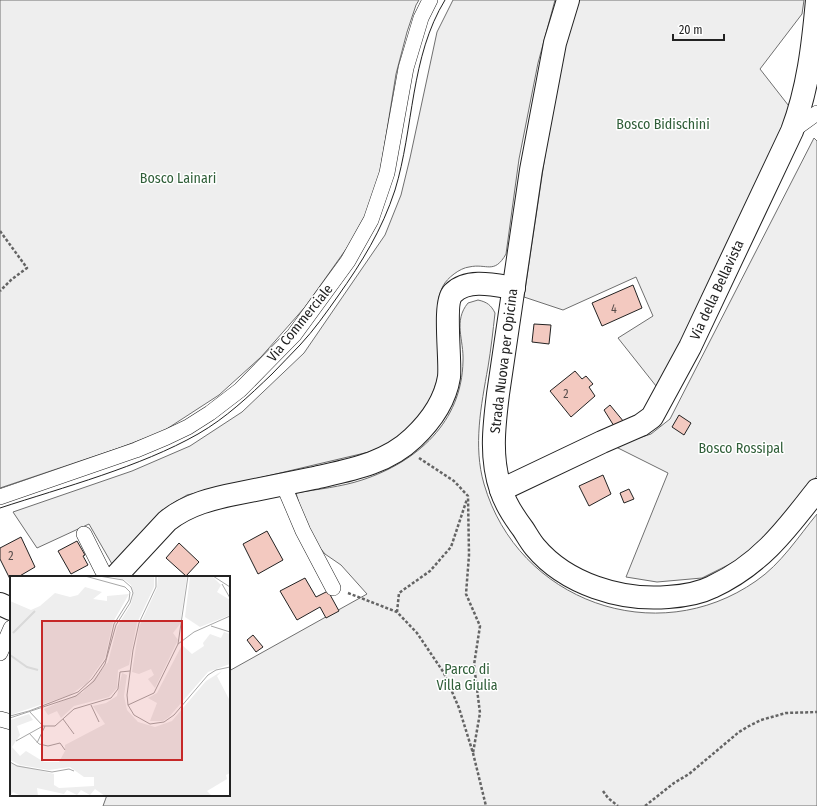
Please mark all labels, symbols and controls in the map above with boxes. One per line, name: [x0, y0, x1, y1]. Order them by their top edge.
scale bar: [673, 16, 724, 42]
text: 20 m: [679, 23, 703, 37]
park label: Bosco Bidischini: [616, 116, 710, 133]
park label: Bosco Lainari: [140, 170, 216, 187]
street label: Via della Bellavista: [686, 237, 748, 343]
street label: Via Commerciale: [264, 281, 336, 365]
street label: Strada Nuova per Opicina: [487, 287, 521, 434]
house number: 4: [611, 302, 617, 316]
house number: 2: [563, 387, 569, 401]
park label: Bosco Rossipal: [698, 440, 784, 457]
house number: 2: [8, 549, 14, 563]
inset map: [10, 576, 230, 796]
park label: Parco di Villa Giulia: [436, 661, 498, 694]

